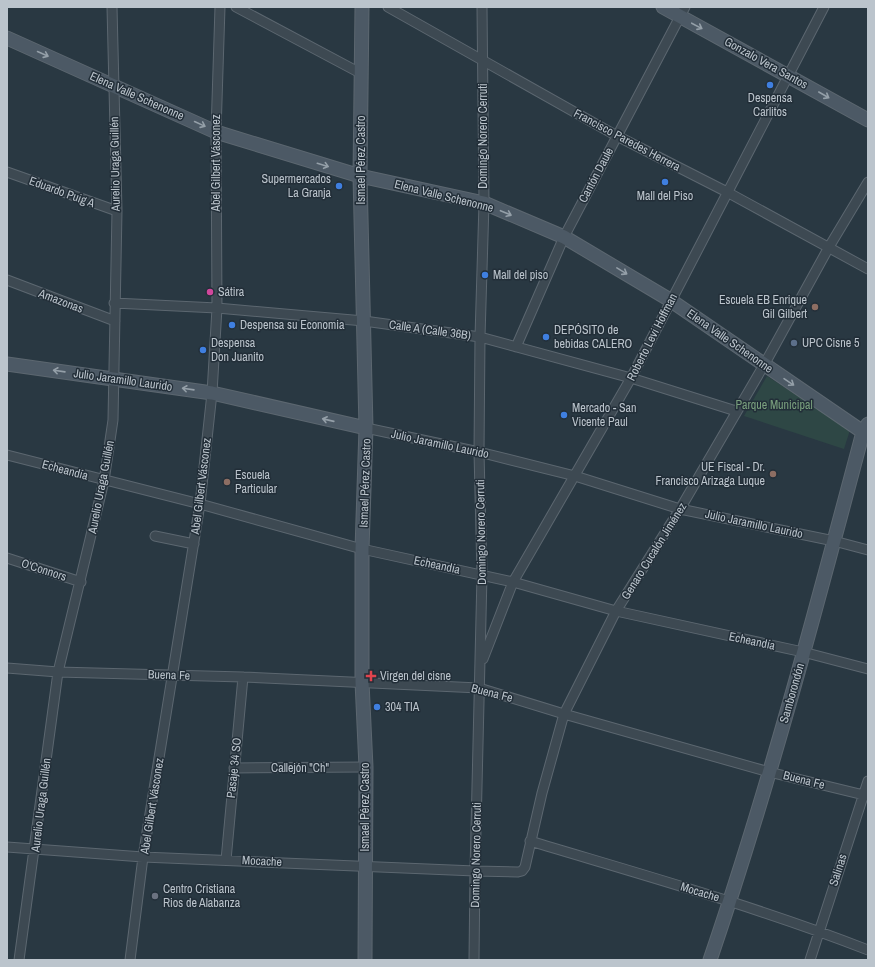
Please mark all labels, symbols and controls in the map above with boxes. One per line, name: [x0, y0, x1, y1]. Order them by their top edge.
one-way arrow: [691, 23, 703, 30]
street label: Gonzalo Vera Santos: [721, 33, 811, 93]
one-way arrow: [36, 51, 48, 58]
street label: Elena Valle Schenonne: [87, 68, 187, 124]
marker: Despensa Carlitos: [765, 80, 775, 90]
street label: Domingo Norero Cerruti: [475, 83, 491, 189]
place label: Despensa Carlitos: [748, 90, 793, 120]
one-way arrow: [817, 92, 829, 100]
street label: Francisco Paredes Herrera: [571, 105, 684, 175]
street label: Abel Gilbert Vásconez: [208, 114, 224, 213]
street label: Ismael Pérez Castro: [353, 115, 369, 205]
street label: Aurelio Uraga Guillén: [106, 117, 124, 212]
one-way arrow: [193, 121, 205, 129]
street label: Cantón Daule: [575, 145, 617, 205]
one-way arrow: [316, 162, 329, 169]
place label: Supermercados La Granja: [262, 171, 332, 201]
street label: Eduardo Puig A: [27, 173, 98, 211]
street label: Elena Valle Schenonne: [393, 176, 495, 216]
marker: Mall del Piso: [660, 177, 670, 187]
marker: Supermercados La Granja: [334, 181, 344, 191]
place label: Mall del Piso: [637, 188, 693, 204]
one-way arrow: [500, 210, 512, 217]
place label: Mall del piso: [493, 267, 548, 283]
one-way arrow: [616, 268, 628, 276]
marker: Mall del piso: [480, 270, 490, 280]
place label: Sátira: [218, 284, 245, 300]
street label: Amazonas: [35, 285, 86, 317]
marker: Sátira: [205, 287, 215, 297]
street label: Roberto Levi Hoffman: [623, 291, 681, 383]
place label: Escuela EB Enrique Gil Gilbert: [719, 292, 807, 322]
marker: Escuela EB Enrique Gil Gilbert: [810, 302, 820, 312]
street label: Elena Valle Schenonne: [684, 305, 776, 377]
street label: Calle A (Calle 36B): [388, 316, 472, 344]
place label: Despensa su Economia: [240, 317, 345, 333]
marker: Despensa su Economia: [227, 320, 237, 330]
place label: DEPÓSITO de bebidas CALERO: [554, 322, 633, 352]
marker: DEPÓSITO de bebidas CALERO: [541, 332, 551, 342]
place label: Despensa Don Juanito: [211, 335, 264, 365]
place label: UPC Cisne 5: [802, 335, 860, 351]
marker: UPC Cisne 5: [789, 338, 799, 348]
marker: Despensa Don Juanito: [198, 345, 208, 355]
street label: Julio Jaramillo Laurido: [73, 365, 173, 395]
one-way arrow: [53, 367, 66, 375]
one-way arrow: [783, 378, 794, 386]
one-way arrow: [182, 385, 195, 393]
park label: Parque Municipal: [735, 397, 813, 413]
place label: Mercado - San Vicente Paul: [572, 400, 637, 430]
marker: Mercado - San Vicente Paul: [559, 410, 569, 420]
one-way arrow: [322, 415, 335, 423]
street label: Julio Jaramillo Laurido: [390, 426, 490, 462]
street label: Abel Gilbert Vásconez: [187, 437, 215, 536]
street label: Ismael Pérez Castro: [355, 438, 375, 528]
street label: Aurelio Uraga Guillén: [84, 439, 118, 536]
street label: Echeandía: [40, 456, 90, 484]
place label: UE Fiscal - Dr. Francisco Arizaga Luque: [656, 459, 765, 489]
place label: Escuela Particular: [235, 467, 278, 497]
marker: UE Fiscal - Dr. Francisco Arizaga Luque: [768, 469, 778, 479]
marker: Escuela Particular: [222, 477, 232, 487]
street label: Domingo Norero Cerruti: [472, 479, 490, 585]
street label: Genaro Cucalón Jiménez: [618, 499, 690, 603]
street label: Julio Jaramillo Laurido: [704, 506, 804, 542]
street label: Echeandía: [412, 552, 462, 578]
street label: O'Connors: [19, 555, 69, 585]
street label: Echeandía: [727, 628, 777, 654]
street label: Samborondón: [776, 661, 808, 725]
street label: Buena Fe: [148, 666, 190, 684]
place label: Virgen del cisne: [380, 668, 451, 684]
marker: Virgen del cisne: [365, 670, 377, 682]
street label: Buena Fe: [470, 680, 514, 706]
place label: 304 TIA: [385, 699, 420, 715]
marker: 304 TIA: [372, 702, 382, 712]
street label: Pasaje 34 SO: [223, 737, 245, 799]
street label: Aurelio Uraga Guillén: [27, 757, 55, 854]
street label: Abel Gilbert Vásconez: [136, 757, 168, 856]
street label: Callejón "Ch": [271, 760, 329, 776]
street label: Ismael Pérez Castro: [357, 762, 373, 852]
street label: Buena Fe: [782, 767, 826, 793]
street label: Domingo Norero Cerruti: [467, 802, 485, 908]
street label: Mocache: [242, 852, 282, 870]
street label: Salinas: [825, 852, 851, 888]
street label: Mocache: [679, 879, 721, 905]
place label: Centro Cristiana Rios de Alabanza: [163, 881, 241, 911]
marker: Centro Cristiana Rios de Alabanza: [150, 891, 160, 901]

